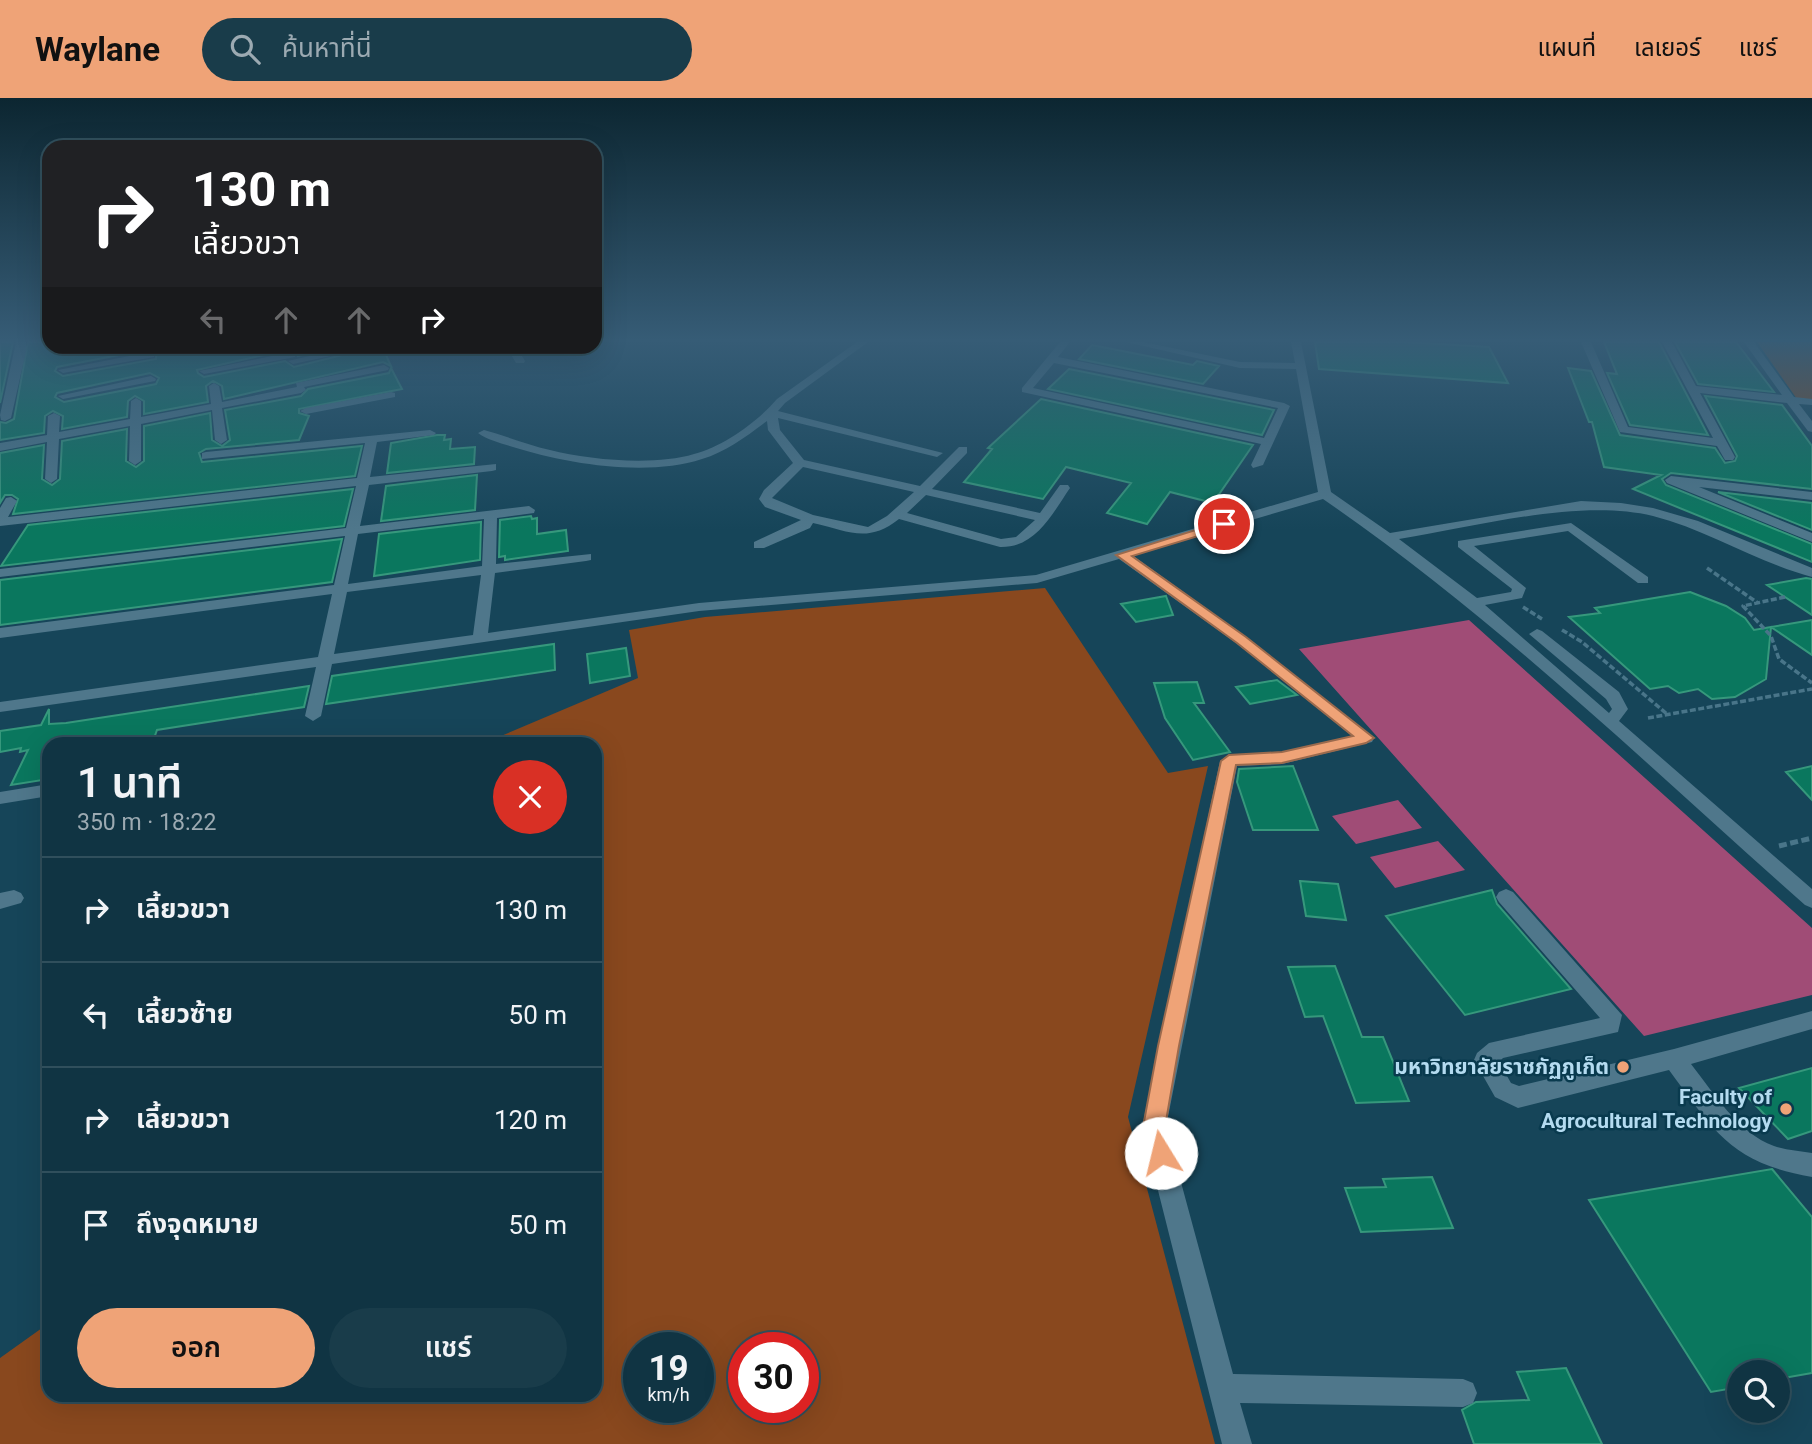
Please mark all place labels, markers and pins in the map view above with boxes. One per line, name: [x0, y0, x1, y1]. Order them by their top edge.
pin: [1194, 494, 1254, 554]
place label: มหาวิทยาลัยราชภัฏภูเก็ต: [1394, 1055, 1609, 1080]
marker: มหาวิทยาลัยราชภัฏภูเก็ต: [1615, 1059, 1631, 1075]
place label: Faculty of Agrocultural Technology: [1541, 1085, 1772, 1133]
marker: Faculty of Agrocultural Technology: [1778, 1101, 1794, 1117]

